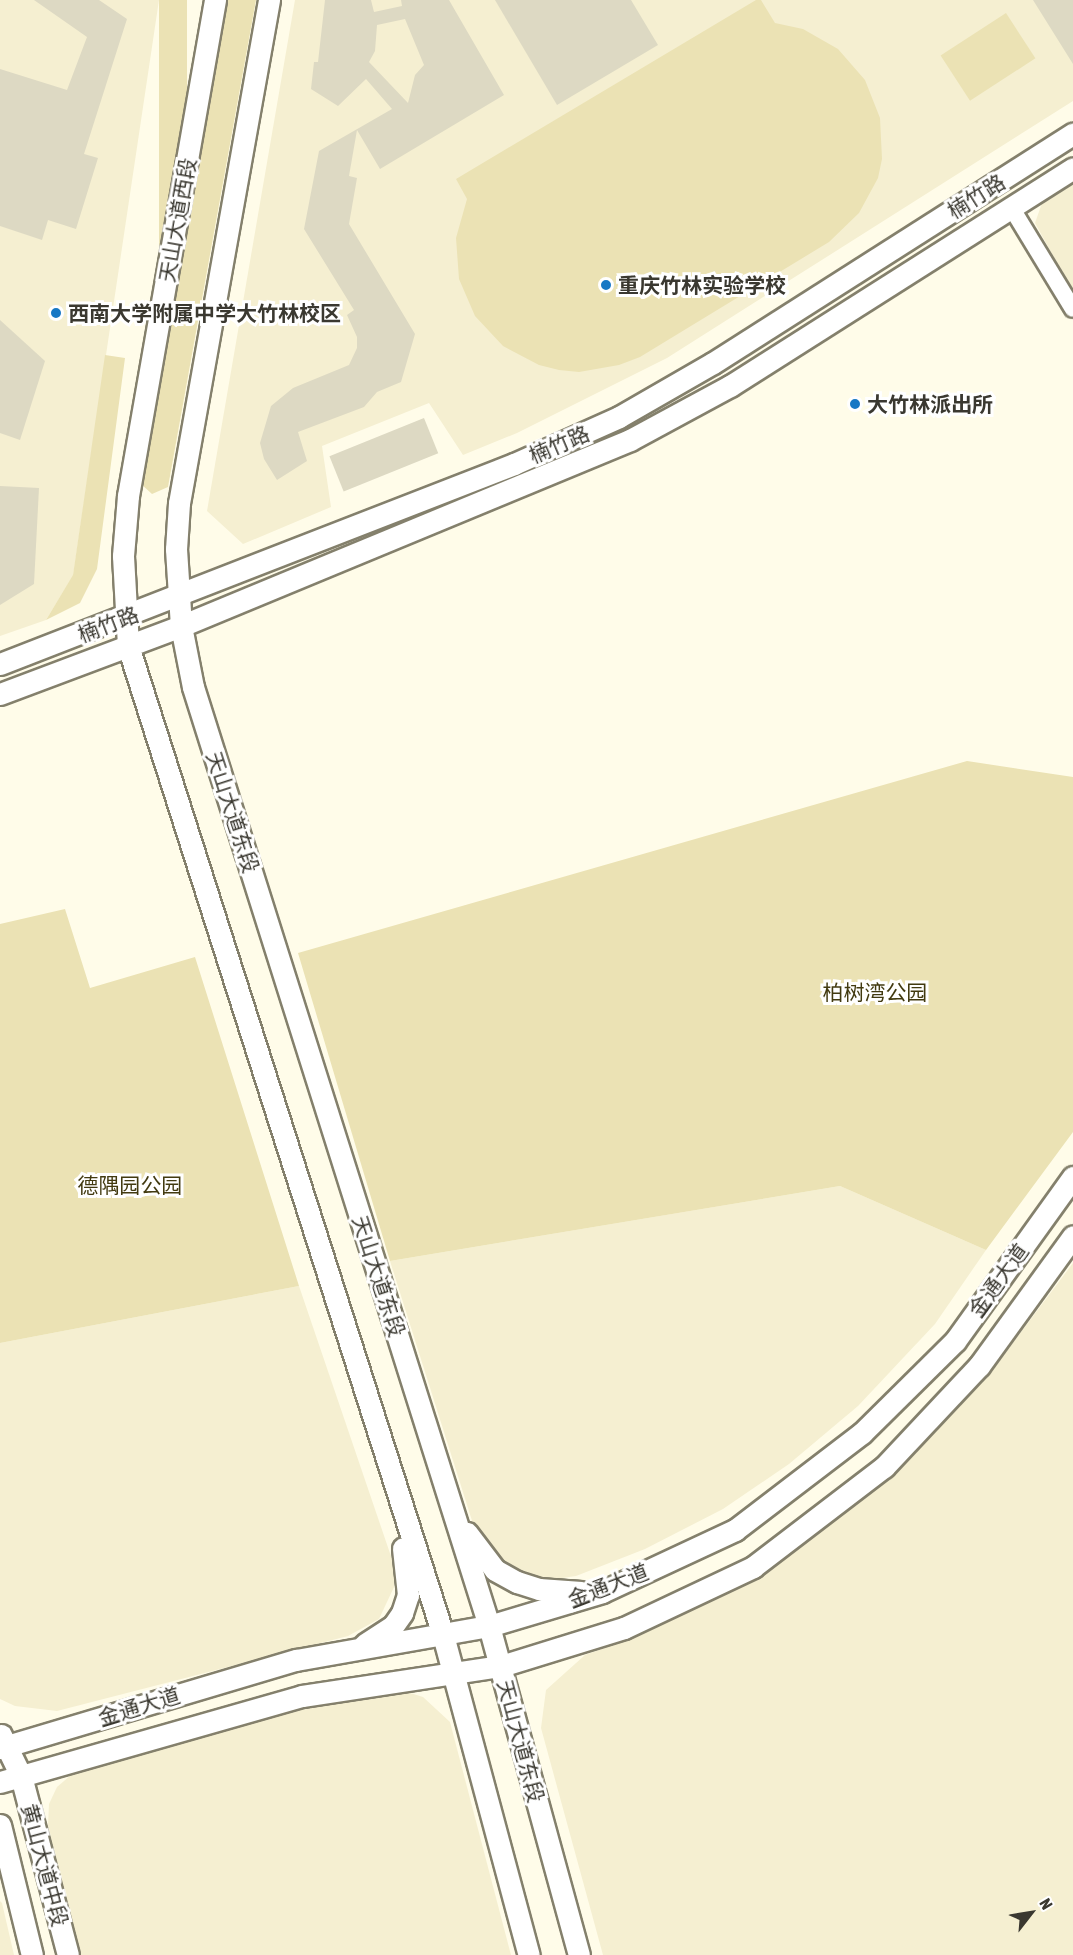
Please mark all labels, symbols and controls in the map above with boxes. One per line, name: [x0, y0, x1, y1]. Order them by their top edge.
street label: 天山大道西段: [154, 156, 200, 284]
street label: 楠竹路: [943, 169, 1009, 223]
place label: 重庆竹林实验学校: [618, 272, 786, 298]
marker: 重庆竹林实验学校: [599, 278, 613, 292]
place label: 西南大学附属中学大竹林校区: [68, 300, 341, 326]
marker: 西南大学附属中学大竹林校区: [49, 306, 63, 320]
place label: 大竹林派出所: [867, 391, 993, 417]
marker: 大竹林派出所: [848, 397, 862, 411]
street label: 楠竹路: [525, 420, 593, 468]
street label: 楠竹路: [74, 601, 142, 647]
street label: 天山大道东段: [202, 748, 264, 876]
park label: 柏树湾公园: [823, 979, 927, 1005]
park label: 德隅园公园: [78, 1172, 182, 1198]
street label: 天山大道东段: [348, 1212, 410, 1340]
street label: 金通大道: [963, 1239, 1033, 1321]
street label: 金通大道: [564, 1558, 652, 1612]
street label: 天山大道东段: [493, 1677, 549, 1805]
street label: 金通大道: [95, 1682, 183, 1730]
street label: 黄山大道中段: [17, 1801, 73, 1929]
north arrow: [1001, 1883, 1061, 1943]
text: N: [1036, 1895, 1057, 1912]

